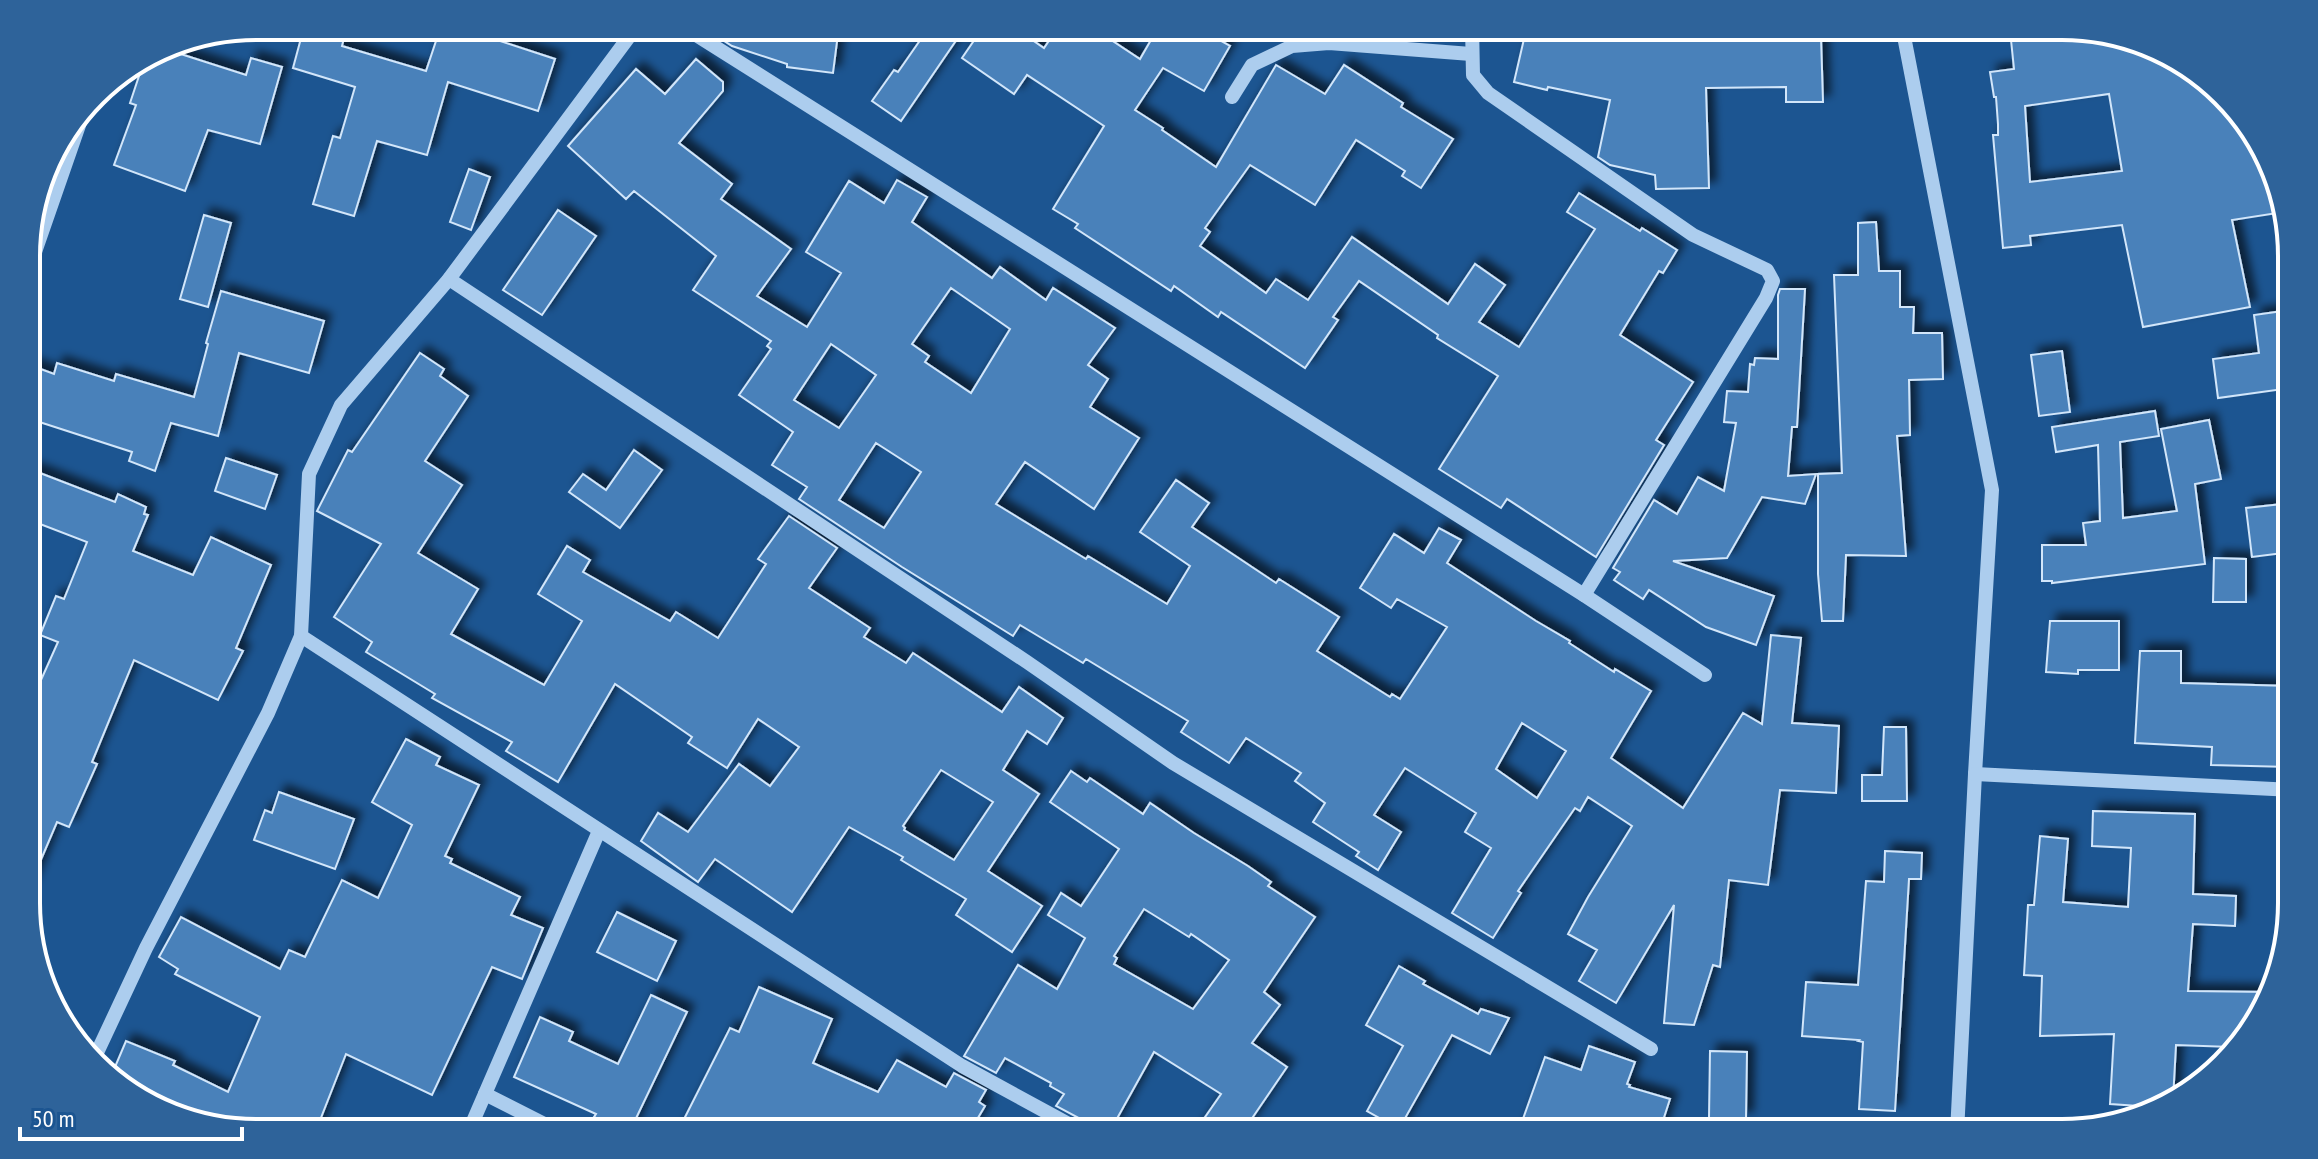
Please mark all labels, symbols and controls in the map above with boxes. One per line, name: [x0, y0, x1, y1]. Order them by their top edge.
scale bar: [20, 1091, 242, 1141]
text: 50 m: [32, 1103, 74, 1134]

